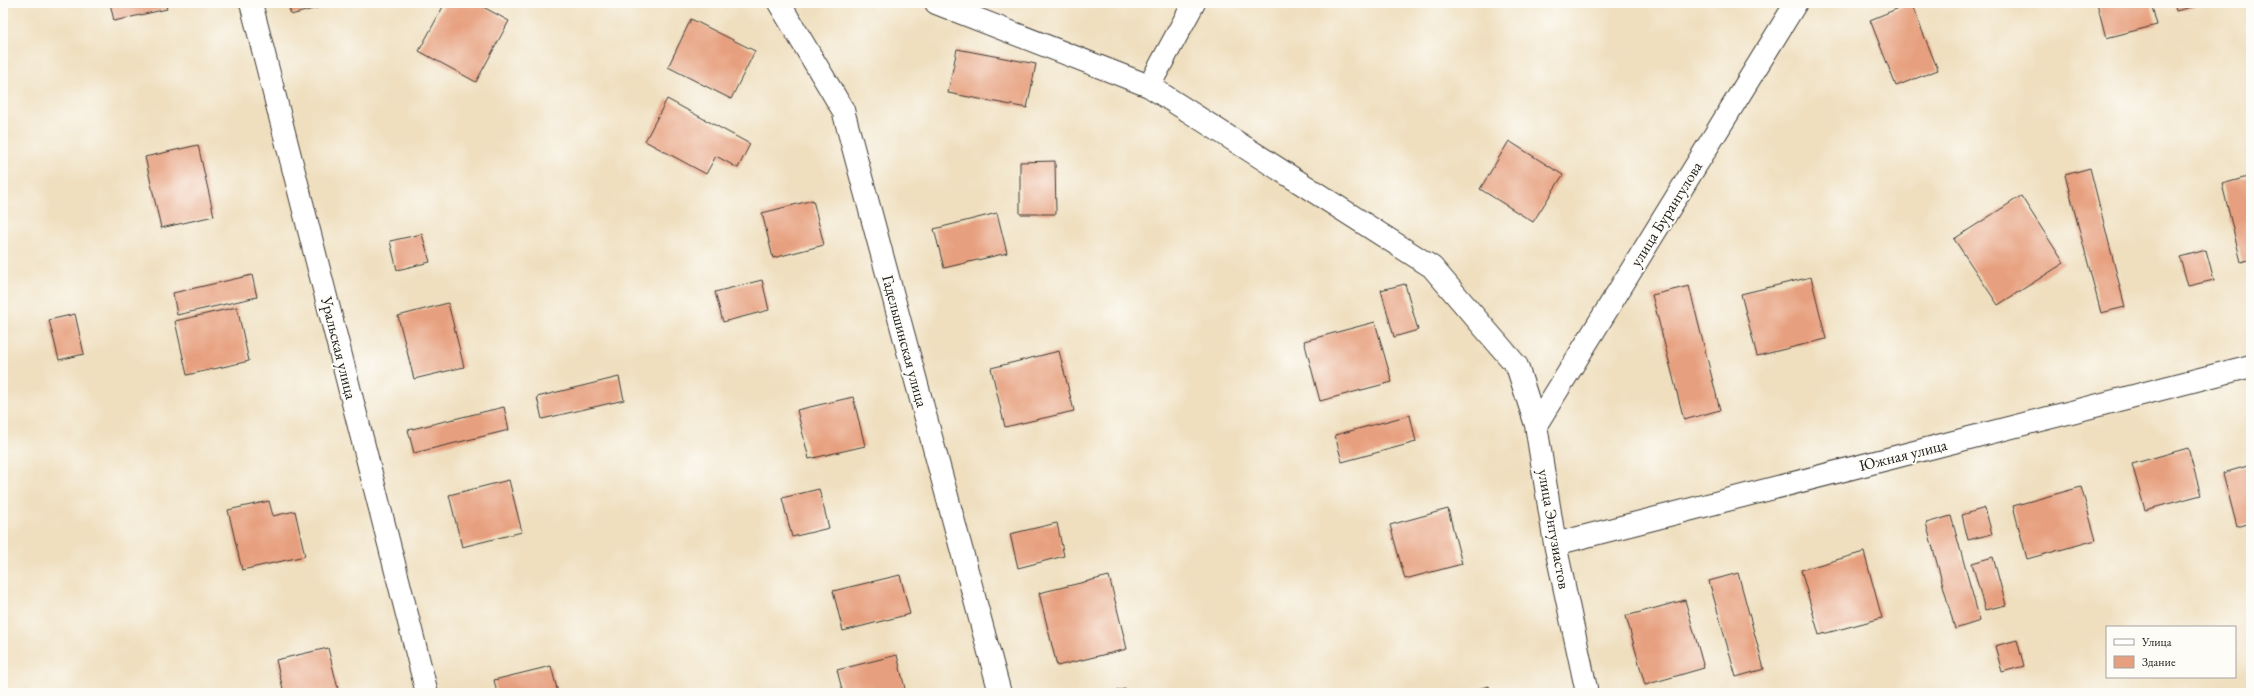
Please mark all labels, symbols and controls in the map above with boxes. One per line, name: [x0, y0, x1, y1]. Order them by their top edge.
street label: улица Бурангулова: [1625, 157, 1707, 271]
street label: Гадельшинская улица: [877, 273, 933, 410]
street label: Уральская улица: [316, 294, 362, 402]
street label: Южная улица: [1857, 434, 1950, 476]
street label: улица Энтузиастов: [1533, 467, 1575, 591]
legend: [2106, 626, 2236, 678]
text: Улица: [2141, 634, 2172, 650]
text: Здание: [2142, 654, 2176, 670]

